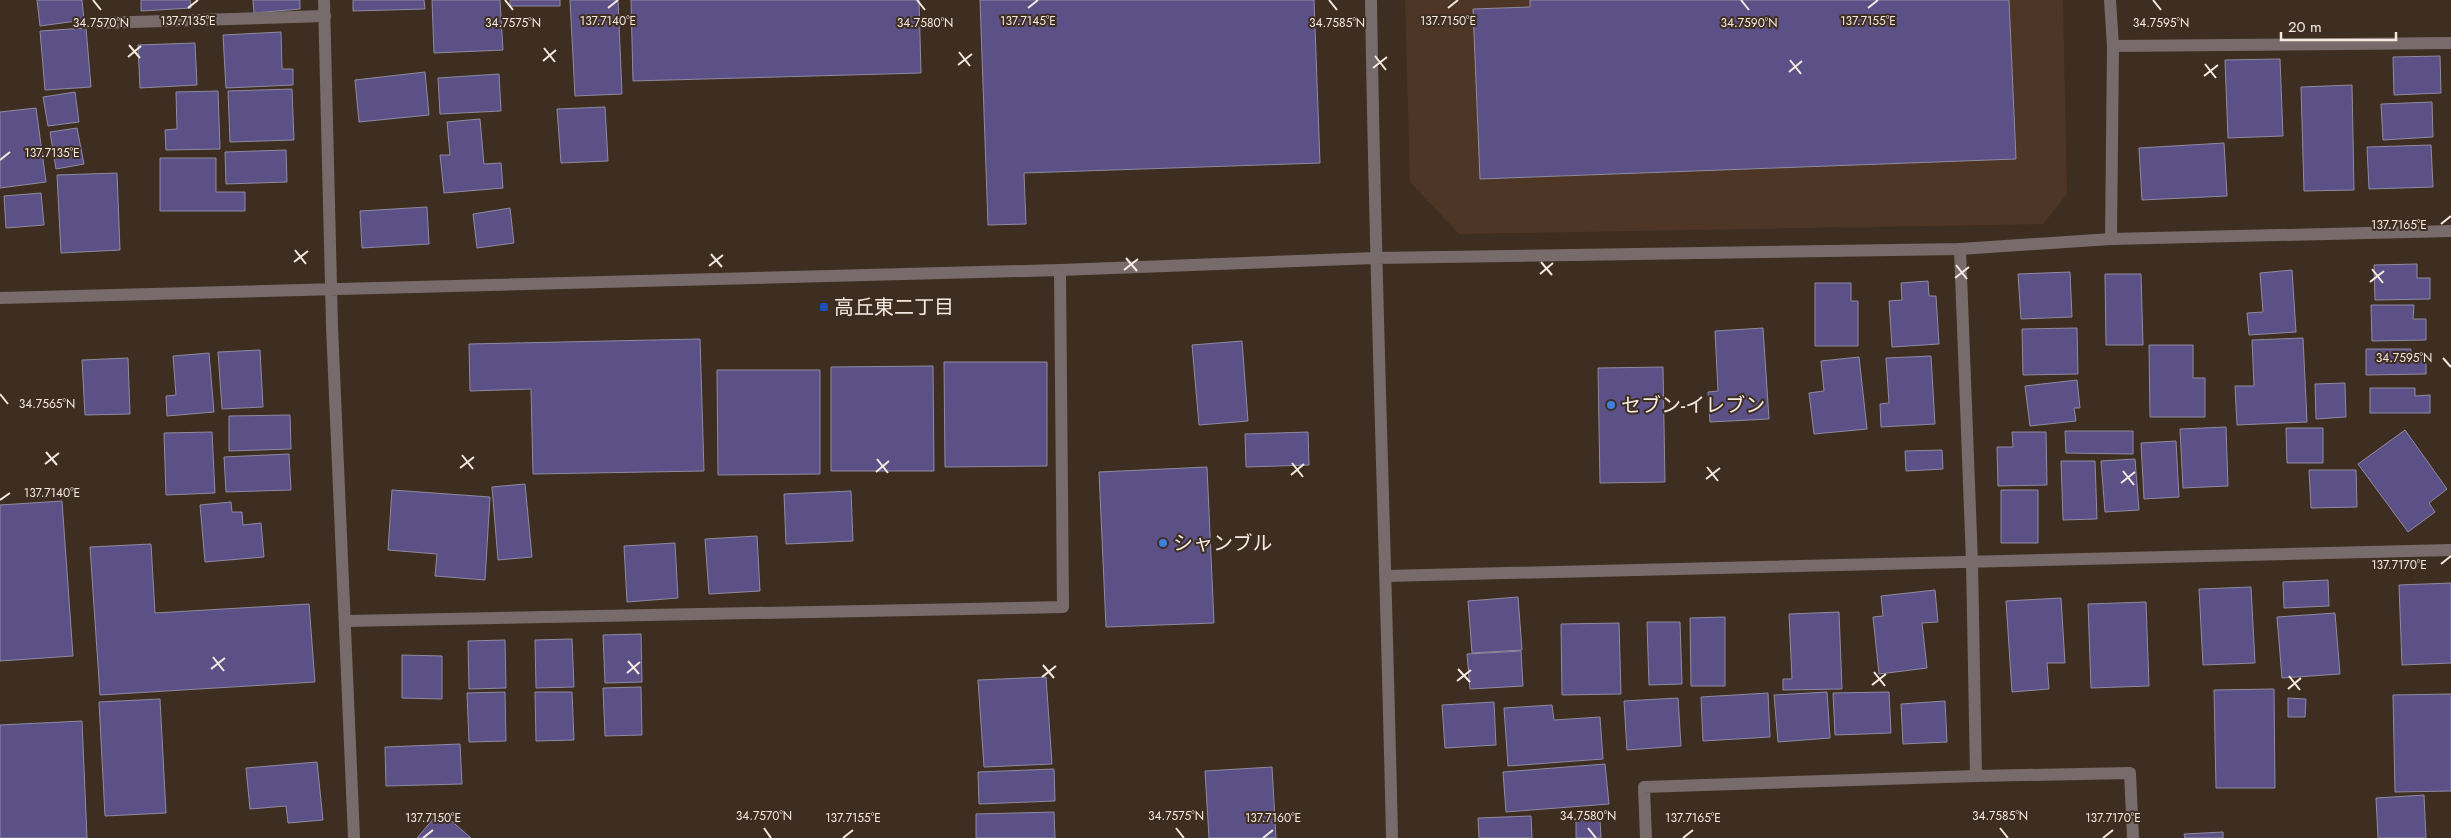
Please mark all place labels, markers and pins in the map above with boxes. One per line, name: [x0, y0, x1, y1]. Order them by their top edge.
place label: 高丘東二丁目: [834, 293, 954, 322]
marker: 高丘東二丁目: [818, 301, 830, 313]
place label: セブン-イレブン: [1621, 391, 1765, 420]
marker: セブン-イレブン: [1605, 399, 1617, 411]
place label: シャンブル: [1173, 529, 1272, 558]
marker: シャンブル: [1157, 537, 1169, 549]

